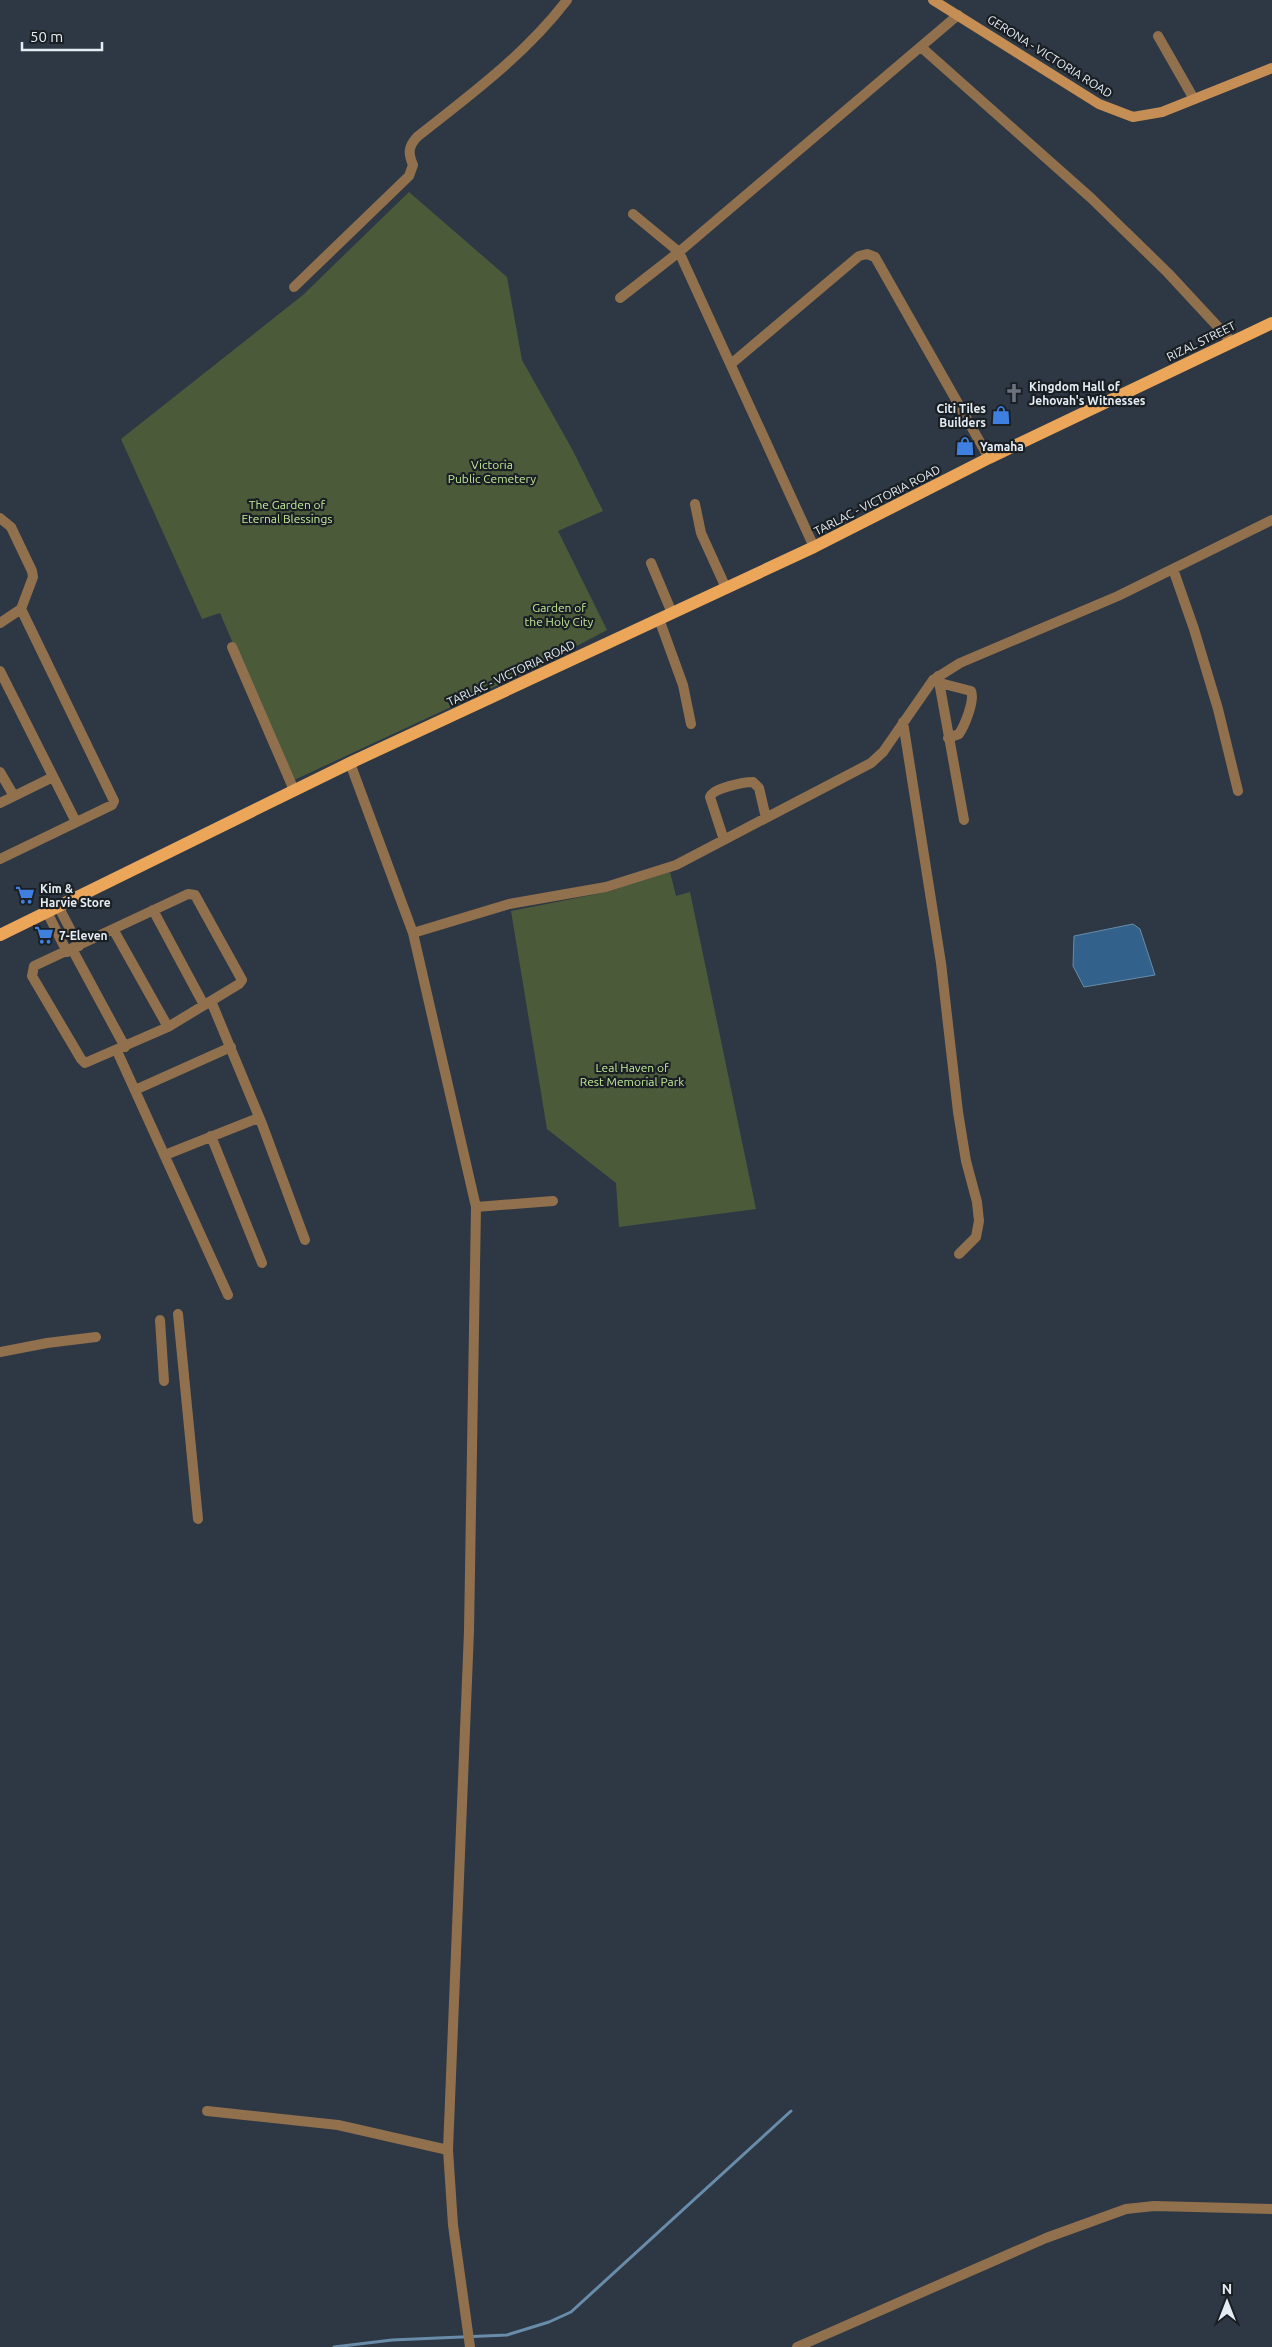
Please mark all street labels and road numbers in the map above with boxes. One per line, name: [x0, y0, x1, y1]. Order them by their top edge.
street label: GERONA - VICTORIA ROAD: [985, 12, 1115, 100]
street label: RIZAL STREET: [1165, 319, 1238, 363]
street label: TARLAC - VICTORIA ROAD: [812, 462, 942, 538]
street label: TARLAC - VICTORIA ROAD: [445, 638, 577, 708]

